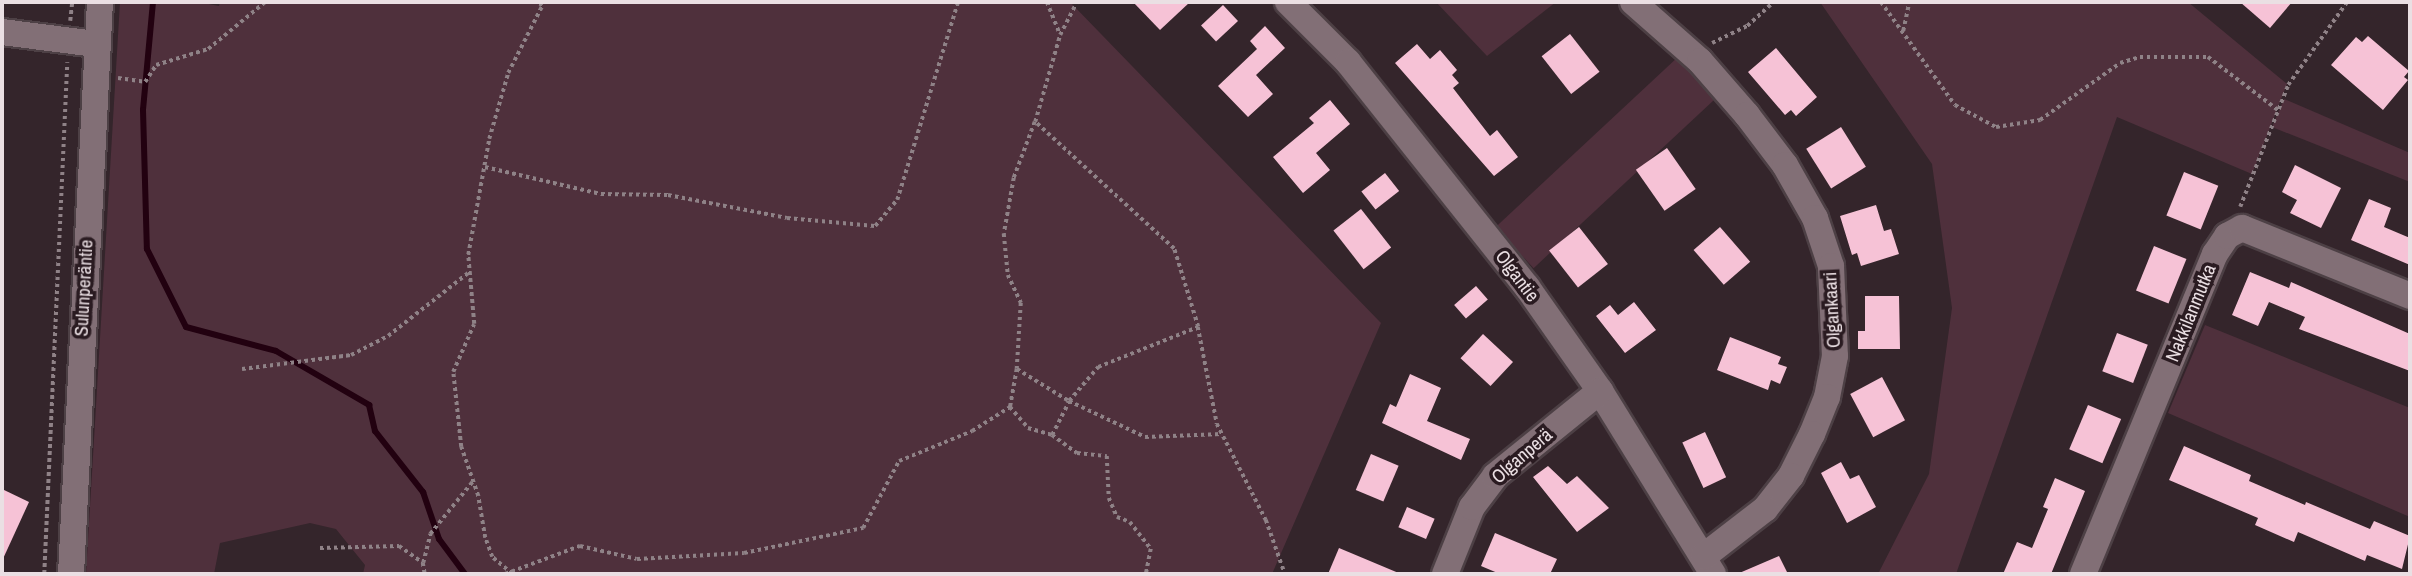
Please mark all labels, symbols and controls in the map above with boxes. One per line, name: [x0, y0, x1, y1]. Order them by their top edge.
street label: Sulunperäntie: [70, 239, 98, 337]
street label: Olgantie: [1490, 246, 1544, 306]
street label: Nakkilanmutka: [2161, 261, 2221, 365]
street label: Olgankaari: [1819, 271, 1845, 349]
street label: Olganperä: [1487, 424, 1557, 488]

